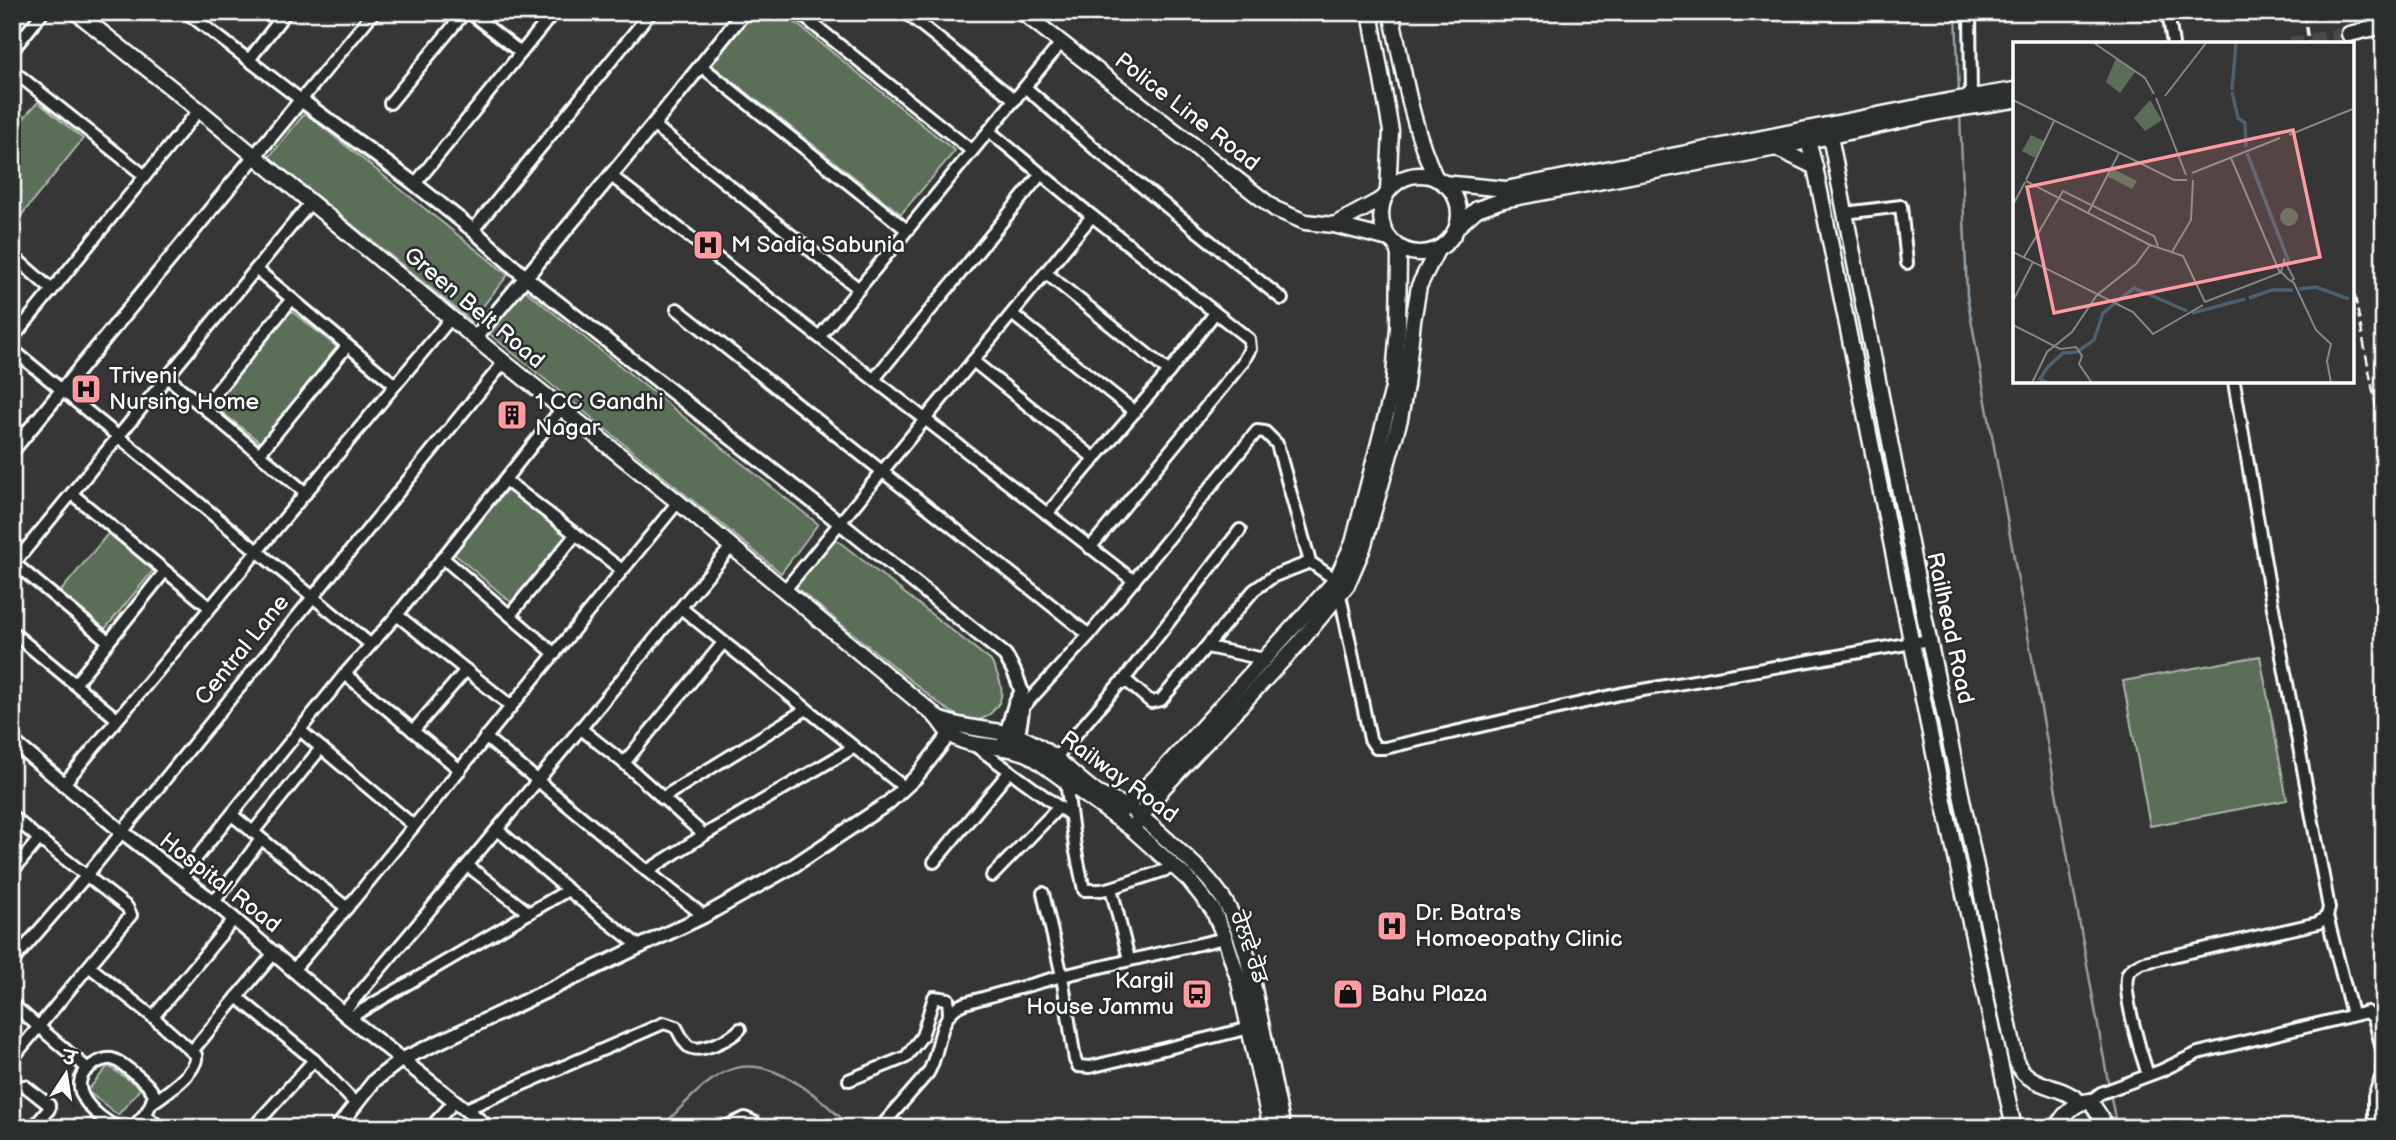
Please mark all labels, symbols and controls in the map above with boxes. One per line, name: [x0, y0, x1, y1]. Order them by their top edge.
inset map: [2013, 42, 2354, 383]
street label: Police Line Road: [1109, 47, 1265, 177]
hospital icon: M Sadiq Sabunia: [691, 228, 725, 262]
place label: M Sadiq Sabunia: [731, 231, 905, 259]
street label: Green Belt Road: [398, 241, 550, 375]
place label: Triveni Nursing Home: [109, 362, 259, 416]
hospital icon: Triveni Nursing Home: [69, 372, 103, 406]
place label: 1 CC Gandhi Nagar: [535, 388, 664, 442]
building icon: 1 CC Gandhi Nagar: [495, 398, 529, 432]
street label: Railhead Road: [1920, 550, 1980, 706]
street label: Central Lane: [189, 589, 295, 711]
street label: Railway Road: [1055, 725, 1183, 829]
street label: Hospital Road: [154, 827, 286, 939]
place label: Dr. Batra's Homoeopathy Clinic: [1415, 899, 1622, 953]
street label: ਰੇਲਵੇ ਰੋਡ: [1223, 906, 1275, 987]
hospital icon: Dr. Batra's Homoeopathy Clinic: [1375, 909, 1409, 943]
place label: Kargil House Jammu: [1026, 967, 1174, 1021]
bus stop icon: Kargil House Jammu: [1180, 977, 1214, 1011]
shop icon: Bahu Plaza: [1331, 977, 1365, 1011]
place label: Bahu Plaza: [1371, 980, 1488, 1008]
north arrow: [32, 1038, 102, 1108]
text: उ: [59, 1046, 80, 1072]

